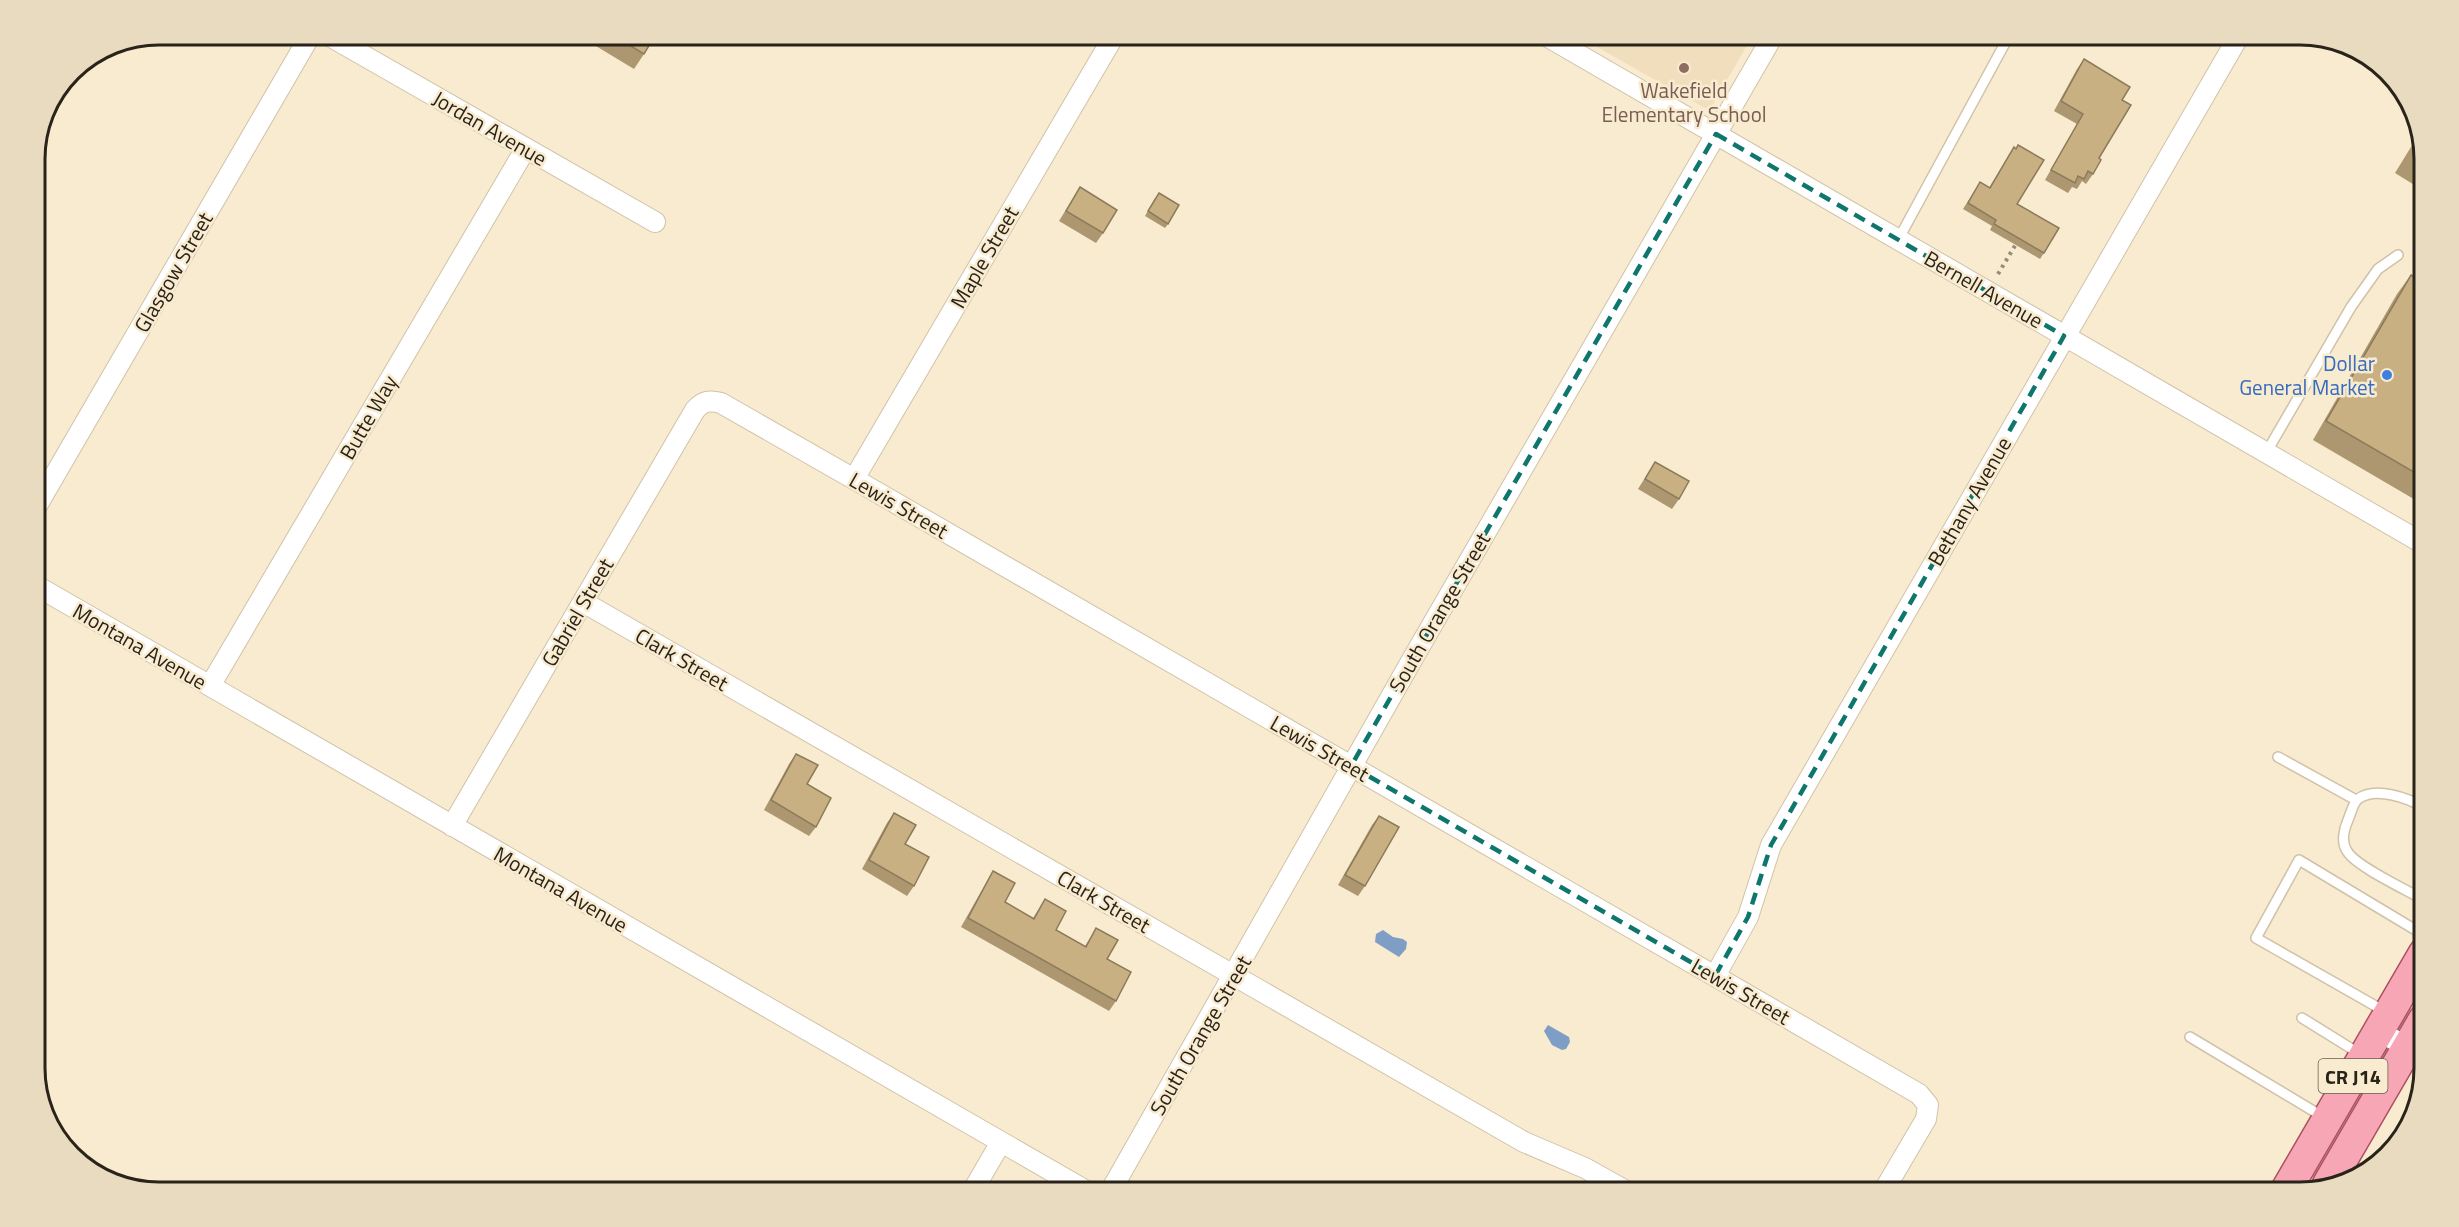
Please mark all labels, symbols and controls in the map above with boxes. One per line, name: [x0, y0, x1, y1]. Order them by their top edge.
marker: Wakefield Elementary School: [1677, 61, 1691, 75]
place label: Wakefield Elementary School: [1601, 74, 1767, 130]
street label: Jordan Avenue: [427, 82, 553, 174]
street label: Maple Street: [942, 199, 1027, 314]
street label: Glasgow Street: [126, 205, 221, 338]
street label: Bernell Avenue: [1919, 242, 2049, 336]
place label: Dollar General Market: [2239, 347, 2376, 403]
marker: Dollar General Market: [2380, 368, 2394, 382]
street label: Butte Way: [331, 369, 405, 465]
street label: Bethany Avenue: [1919, 431, 2019, 571]
street label: Lewis Street: [844, 464, 955, 547]
street label: South Orange Street: [1380, 526, 1498, 698]
street label: Gabriel Street: [533, 551, 621, 672]
street label: Montana Avenue: [67, 595, 213, 697]
street label: Clark Street: [629, 619, 735, 699]
street label: Lewis Street: [1265, 707, 1376, 790]
street label: Montana Avenue: [488, 838, 634, 940]
street label: Clark Street: [1051, 861, 1157, 941]
street label: South Orange Street: [1141, 949, 1259, 1121]
street label: Lewis Street: [1686, 950, 1797, 1033]
road number: CR J14: [2318, 1059, 2388, 1093]

